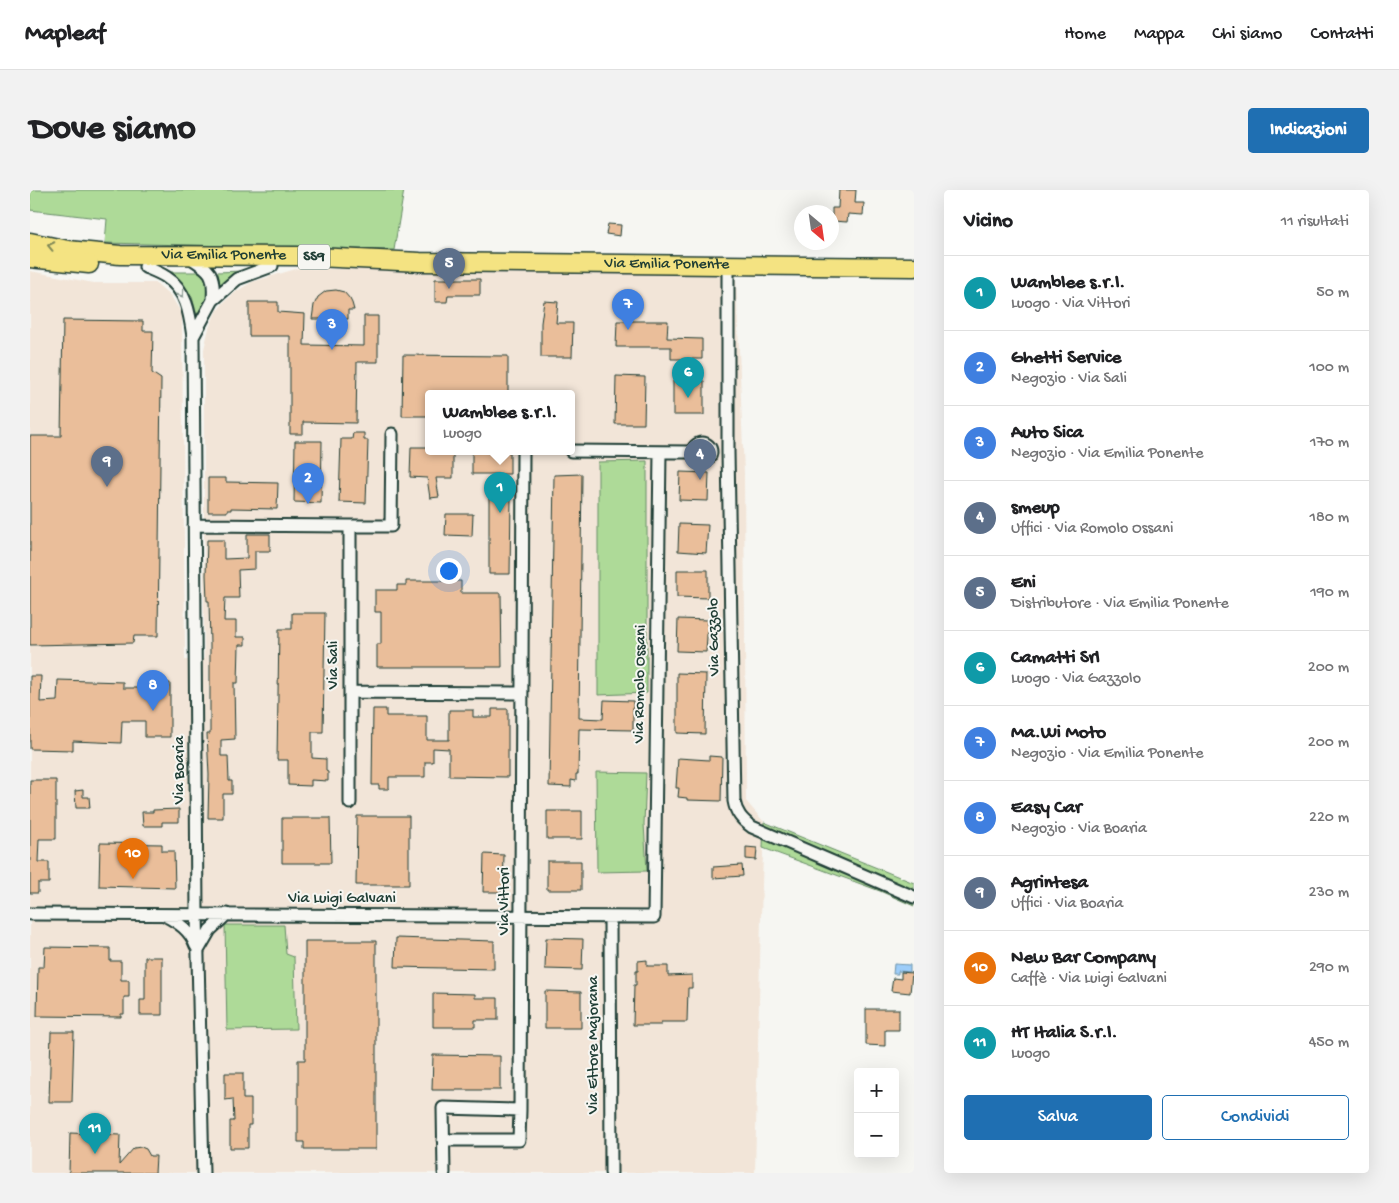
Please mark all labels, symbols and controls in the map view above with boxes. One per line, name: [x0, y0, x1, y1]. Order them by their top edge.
text: Mapleaf: [25, 20, 105, 49]
text: Home: [1064, 24, 1106, 45]
text: Mappa: [1134, 24, 1184, 45]
text: Chi siamo: [1212, 24, 1282, 45]
text: Contatti: [1310, 24, 1374, 45]
button: Indicazioni: [1248, 108, 1369, 153]
text: Dove siamo: [30, 110, 196, 151]
north arrow: [794, 205, 839, 250]
text: Vicino: [964, 210, 1013, 235]
text: 11 risultati: [1281, 213, 1349, 232]
one-way arrow: [47, 241, 56, 252]
road number: SS9: [298, 244, 330, 270]
street label: Via Emilia Ponente: [160, 246, 287, 265]
pin: 5: [433, 248, 465, 289]
street label: Via Emilia Ponente: [603, 254, 730, 275]
text: Wamblee s.r.l.: [1011, 272, 1125, 295]
text: 1: [977, 284, 983, 303]
text: 50 m: [1316, 284, 1349, 303]
one-way arrow: [174, 289, 184, 298]
pin: 7: [612, 289, 644, 330]
text: Luogo · Via Vittori: [1011, 295, 1131, 314]
pin: 3: [316, 309, 348, 350]
text: Ghetti Service: [1011, 347, 1121, 370]
pin: 6: [672, 357, 704, 398]
text: 2: [976, 359, 984, 378]
text: 100 m: [1309, 359, 1349, 378]
text: Negozio · Via Sali: [1011, 370, 1127, 389]
popup: [425, 390, 575, 455]
text: Wamblee s.r.l.: [443, 402, 557, 425]
text: Auto Sica: [1011, 422, 1083, 445]
text: Luogo: [443, 425, 482, 444]
text: 3: [976, 434, 984, 453]
text: 170 m: [1310, 434, 1349, 453]
pin: 4: [684, 439, 716, 480]
text: Negozio · Via Emilia Ponente: [1011, 445, 1203, 464]
pin: 9: [91, 446, 123, 487]
pin: 2: [292, 463, 324, 504]
pin: 1: [484, 472, 516, 513]
text: smeup: [1011, 497, 1060, 520]
text: 4: [976, 509, 984, 528]
text: 180 m: [1310, 509, 1349, 528]
text: Uffici · Via Romolo Ossani: [1011, 520, 1173, 539]
your location: [436, 558, 462, 584]
text: Eni: [1011, 572, 1036, 595]
text: 5: [976, 584, 984, 603]
text: 190 m: [1310, 584, 1349, 603]
text: Distributore · Via Emilia Ponente: [1011, 595, 1229, 614]
street label: Via Gazzolo: [705, 598, 725, 677]
street label: Via Romolo Ossani: [630, 625, 652, 744]
street label: Via Sali: [325, 641, 344, 690]
text: Camatti Srl: [1011, 647, 1100, 670]
text: 6: [976, 659, 984, 678]
text: 200 m: [1308, 659, 1349, 678]
pin: 8: [137, 670, 169, 711]
text: Luogo · Via Gazzolo: [1011, 670, 1141, 689]
text: Ma.Wi Moto: [1011, 722, 1106, 745]
text: 7: [976, 734, 984, 753]
text: 200 m: [1308, 734, 1349, 753]
street label: Via Boaria: [171, 735, 190, 805]
text: Negozio · Via Emilia Ponente: [1011, 745, 1203, 764]
text: Easy Car: [1011, 797, 1082, 820]
text: 8: [976, 809, 984, 828]
text: 220 m: [1309, 809, 1349, 828]
text: Negozio · Via Boaria: [1011, 820, 1147, 839]
pin: 10: [117, 838, 149, 879]
street label: Via Vittori: [496, 867, 515, 936]
text: Agrintesa: [1011, 872, 1088, 895]
text: 9: [976, 884, 984, 903]
text: 230 m: [1309, 884, 1349, 903]
street label: Via Luigi Galvani: [287, 890, 396, 909]
text: Uffici · Via Boaria: [1011, 895, 1123, 914]
text: New Bar Company: [1011, 947, 1156, 970]
text: 10: [972, 959, 988, 978]
text: 290 m: [1309, 959, 1349, 978]
text: Caffè · Via Luigi Galvani: [1011, 970, 1167, 989]
street label: Via Ettore Majorana: [585, 975, 604, 1115]
text: HT Italia S.r.l.: [1011, 1022, 1118, 1045]
text: 11: [974, 1034, 986, 1053]
text: 450 m: [1309, 1034, 1349, 1053]
text: Luogo: [1011, 1045, 1050, 1064]
map controls: [854, 1068, 899, 1158]
button: +: [854, 1068, 899, 1113]
button: Salva: [964, 1095, 1152, 1140]
button: Condividi: [1162, 1095, 1349, 1140]
pin: 11: [79, 1113, 111, 1154]
button: −: [854, 1113, 899, 1158]

